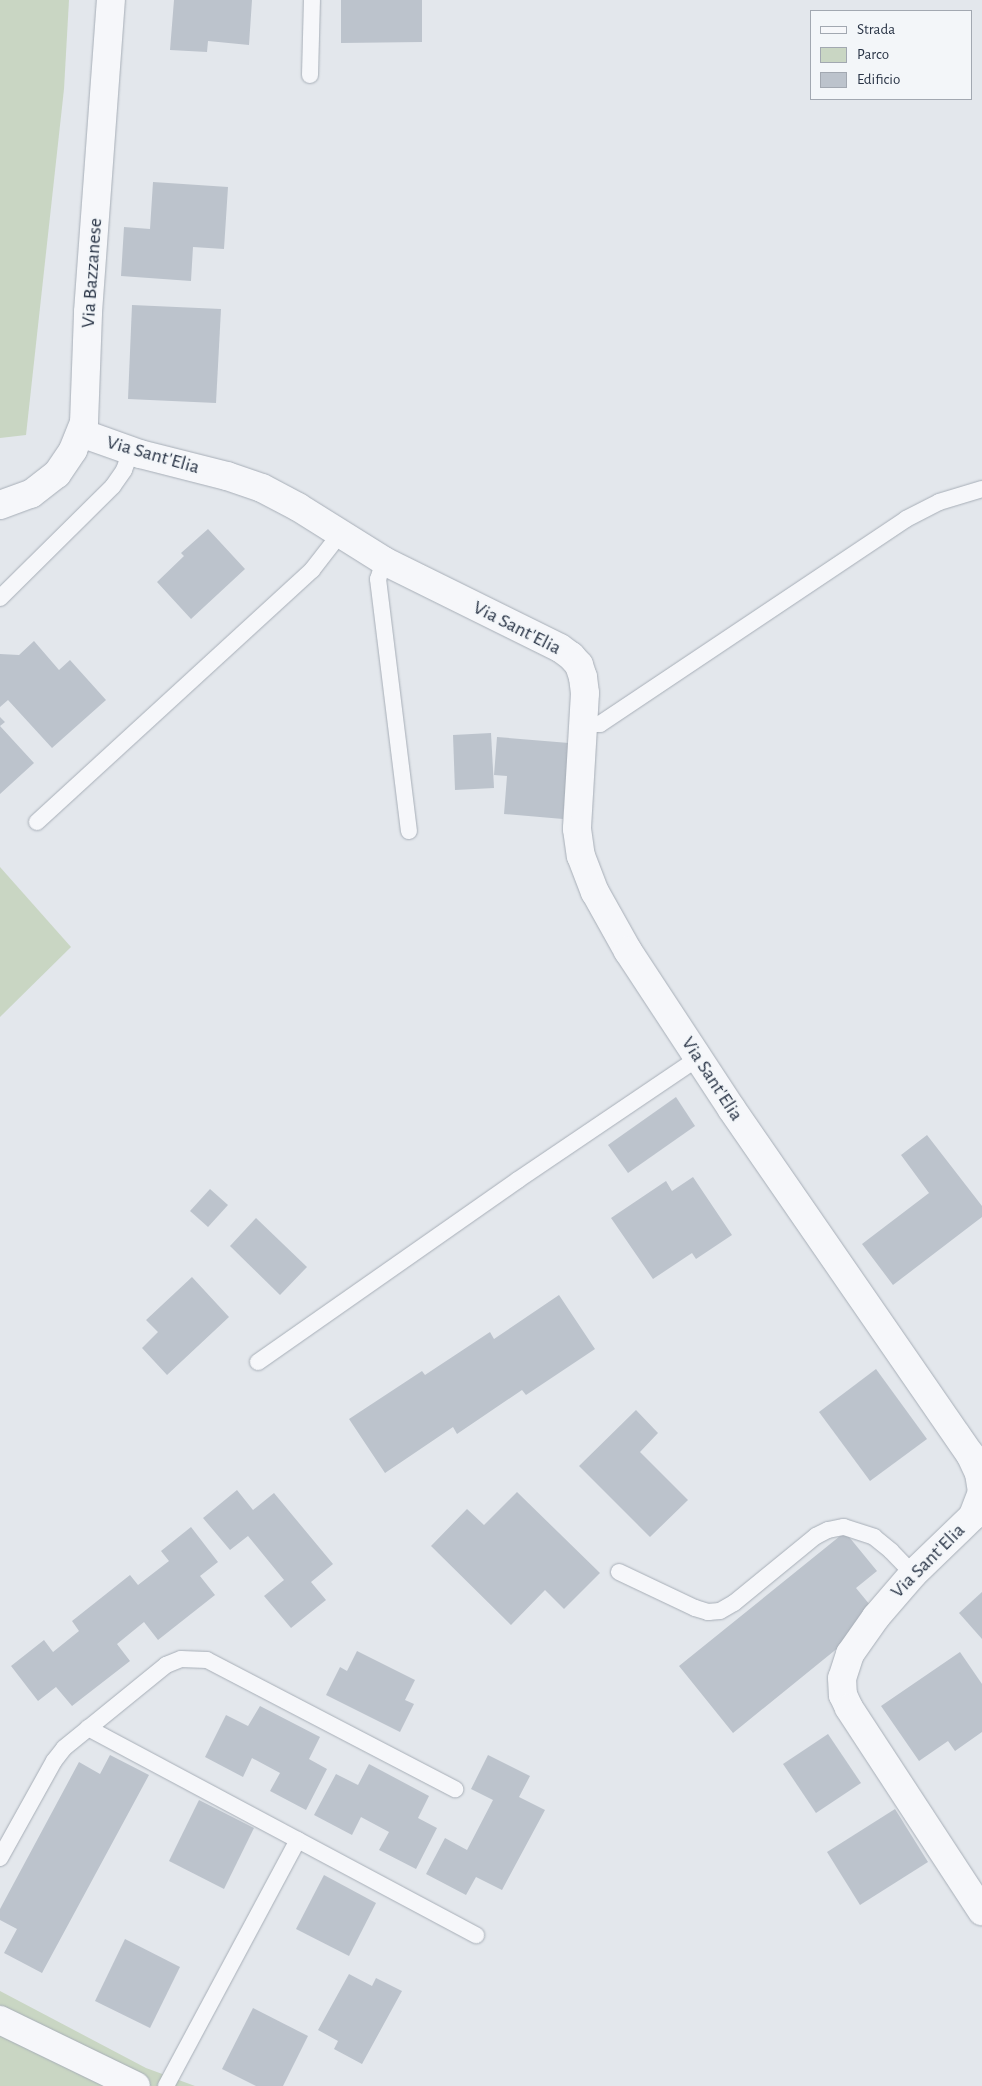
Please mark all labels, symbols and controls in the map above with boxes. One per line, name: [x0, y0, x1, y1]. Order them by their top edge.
legend: [810, 10, 972, 100]
text: Strada: [857, 22, 895, 37]
text: Parco: [857, 47, 889, 62]
text: Edificio: [857, 72, 900, 87]
street label: Via Bazzanese: [76, 217, 108, 329]
street label: Via Sant'Elia: [104, 430, 202, 480]
street label: Via Sant'Elia: [469, 596, 565, 660]
street label: Via Sant'Elia: [676, 1032, 748, 1126]
street label: Via Sant'Elia: [886, 1519, 970, 1603]

